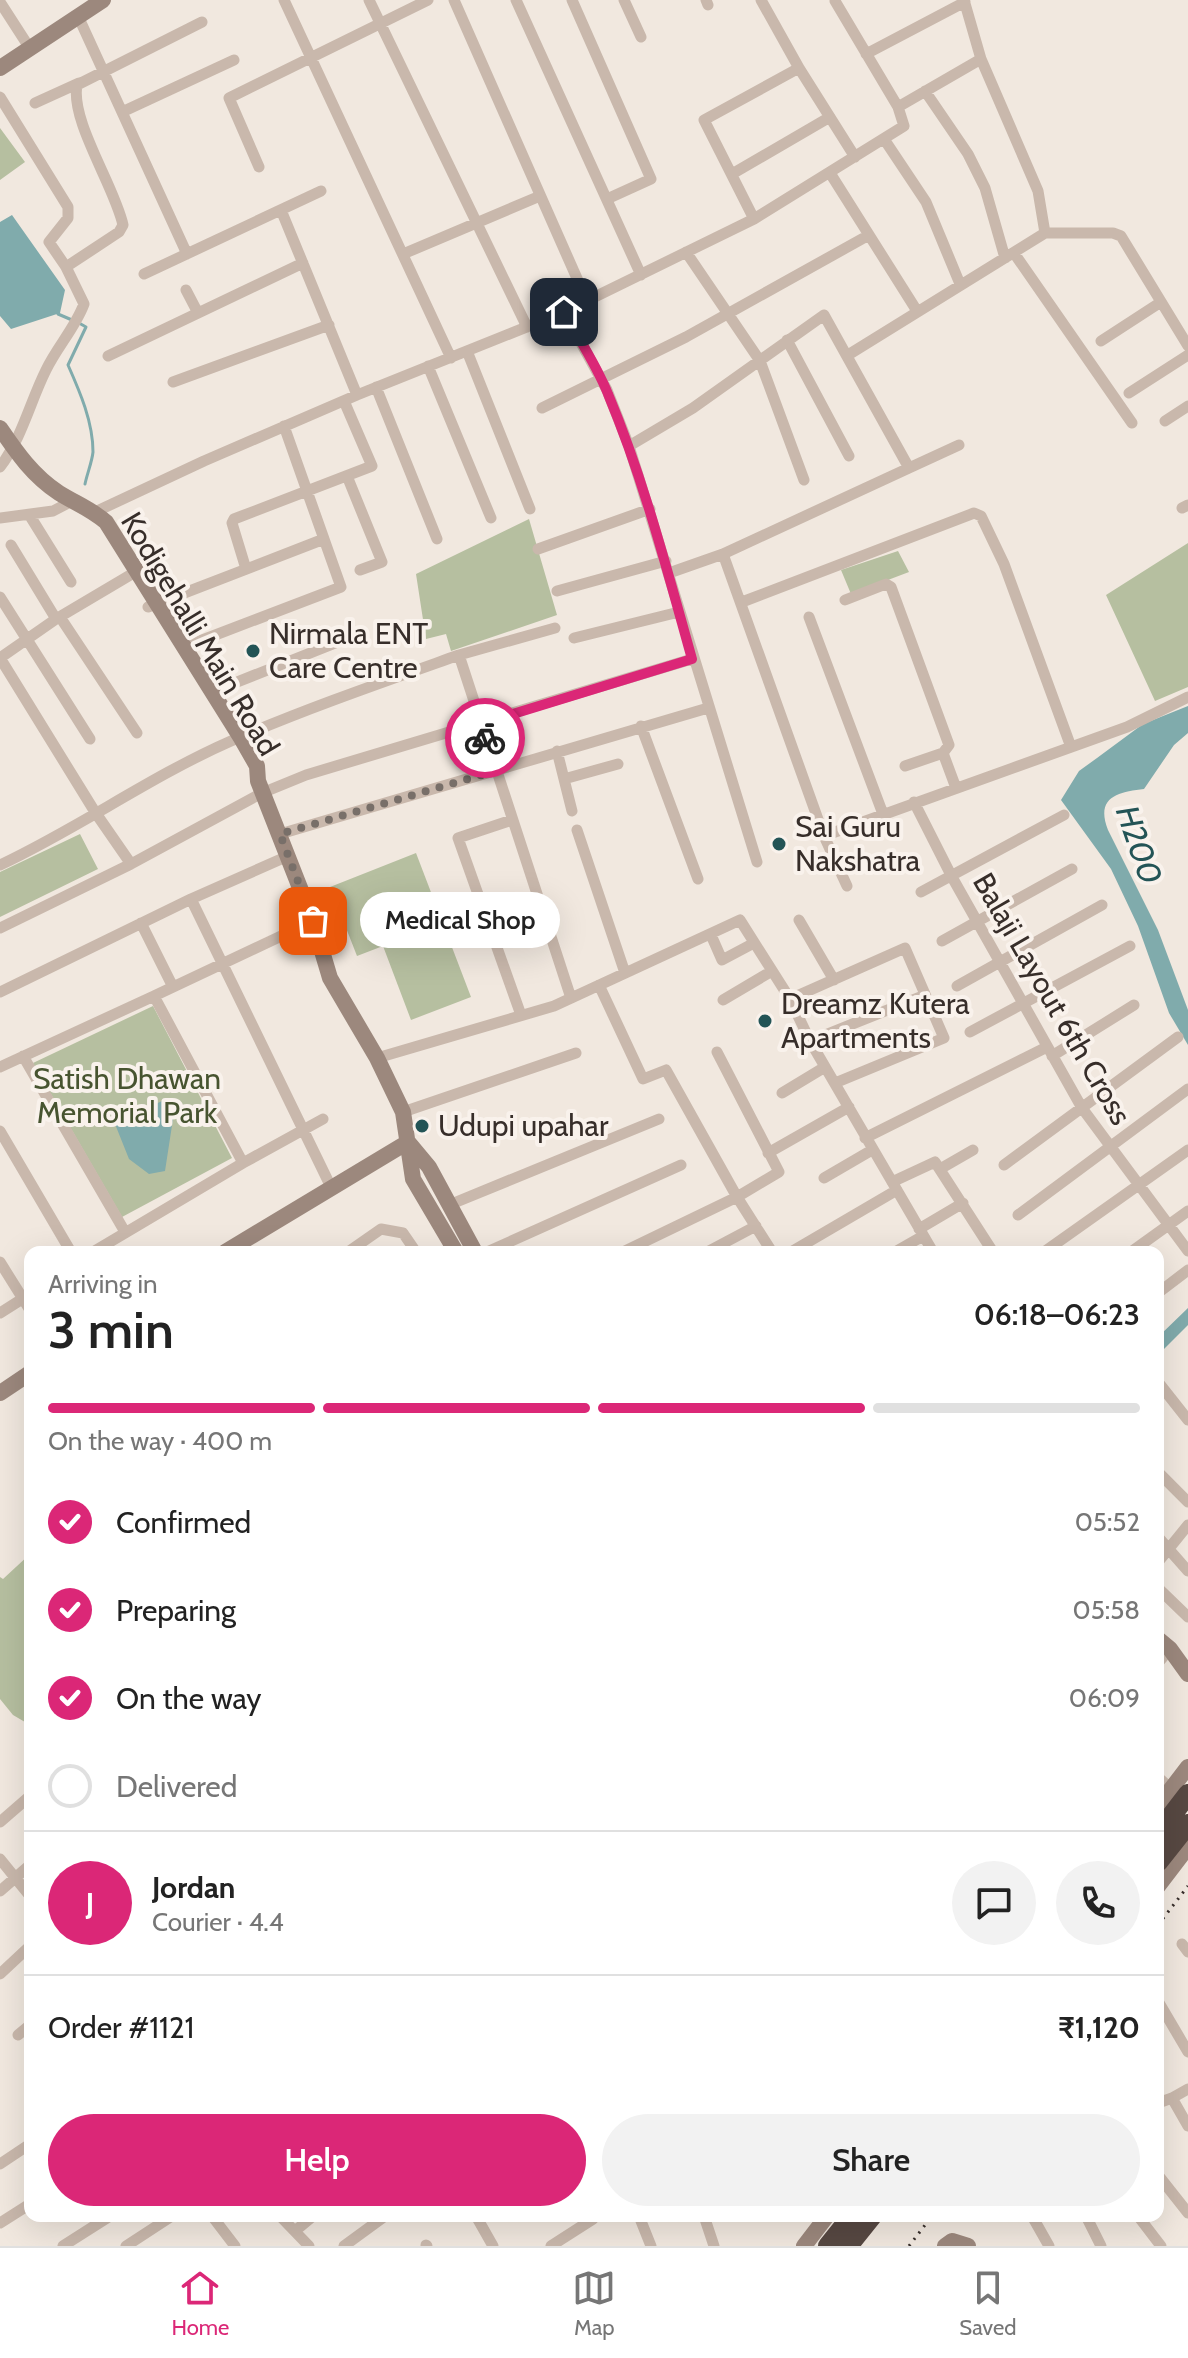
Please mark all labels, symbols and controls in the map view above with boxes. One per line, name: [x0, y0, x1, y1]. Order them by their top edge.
pin: [530, 278, 598, 346]
icon: home: [542, 290, 586, 334]
street label: Kodigehalli Main Road: [113, 505, 288, 762]
place label: Nirmala ENT Care Centre: [269, 615, 428, 686]
marker: Nirmala ENT Care Centre: [244, 642, 262, 660]
courier: [445, 698, 525, 778]
icon: bike: [463, 716, 507, 760]
water label: H200: [1108, 800, 1171, 889]
place label: Sai Guru Nakshatra: [795, 808, 921, 879]
marker: Sai Guru Nakshatra: [770, 835, 788, 853]
street label: Balaji Layout 6th Cross: [965, 866, 1140, 1131]
pin: [279, 887, 347, 955]
callout: Medical Shop: [361, 893, 561, 949]
icon: bag: [291, 899, 335, 943]
text: Medical Shop: [385, 904, 535, 936]
place label: Dreamz Kutera Apartments: [781, 985, 970, 1056]
marker: Dreamz Kutera Apartments: [756, 1012, 774, 1030]
park label: Satish Dhawan Memorial Park: [33, 1060, 221, 1131]
place label: Udupi upahar: [438, 1107, 609, 1144]
marker: Udupi upahar: [413, 1117, 431, 1135]
text: Arriving in: [48, 1268, 158, 1300]
text: 06:18–06:23: [974, 1296, 1140, 1333]
text: 3 min: [48, 1298, 174, 1361]
text: On the way · 400 m: [48, 1425, 272, 1457]
icon: check: [48, 1500, 92, 1544]
text: Confirmed: [116, 1504, 251, 1541]
text: 05:52: [1075, 1506, 1140, 1538]
icon: check: [48, 1588, 92, 1632]
text: Preparing: [116, 1592, 236, 1629]
text: 05:58: [1073, 1594, 1140, 1626]
icon: check: [48, 1676, 92, 1720]
text: On the way: [116, 1680, 261, 1717]
text: 06:09: [1069, 1682, 1140, 1714]
text: Delivered: [116, 1768, 237, 1805]
button: chat: [952, 1861, 1036, 1945]
button: phone: [1056, 1861, 1140, 1945]
text: Jordan: [152, 1869, 235, 1906]
text: J: [86, 1885, 94, 1922]
text: Courier · 4.4: [152, 1906, 284, 1938]
text: Order #1121: [48, 2009, 194, 2046]
text: ₹1,120: [1058, 2009, 1140, 2046]
button: Help: [48, 2114, 586, 2206]
button: Share: [602, 2114, 1140, 2206]
tab: Home: [171, 2266, 229, 2341]
tab: Map: [572, 2266, 616, 2341]
tab: Saved: [959, 2266, 1016, 2341]

